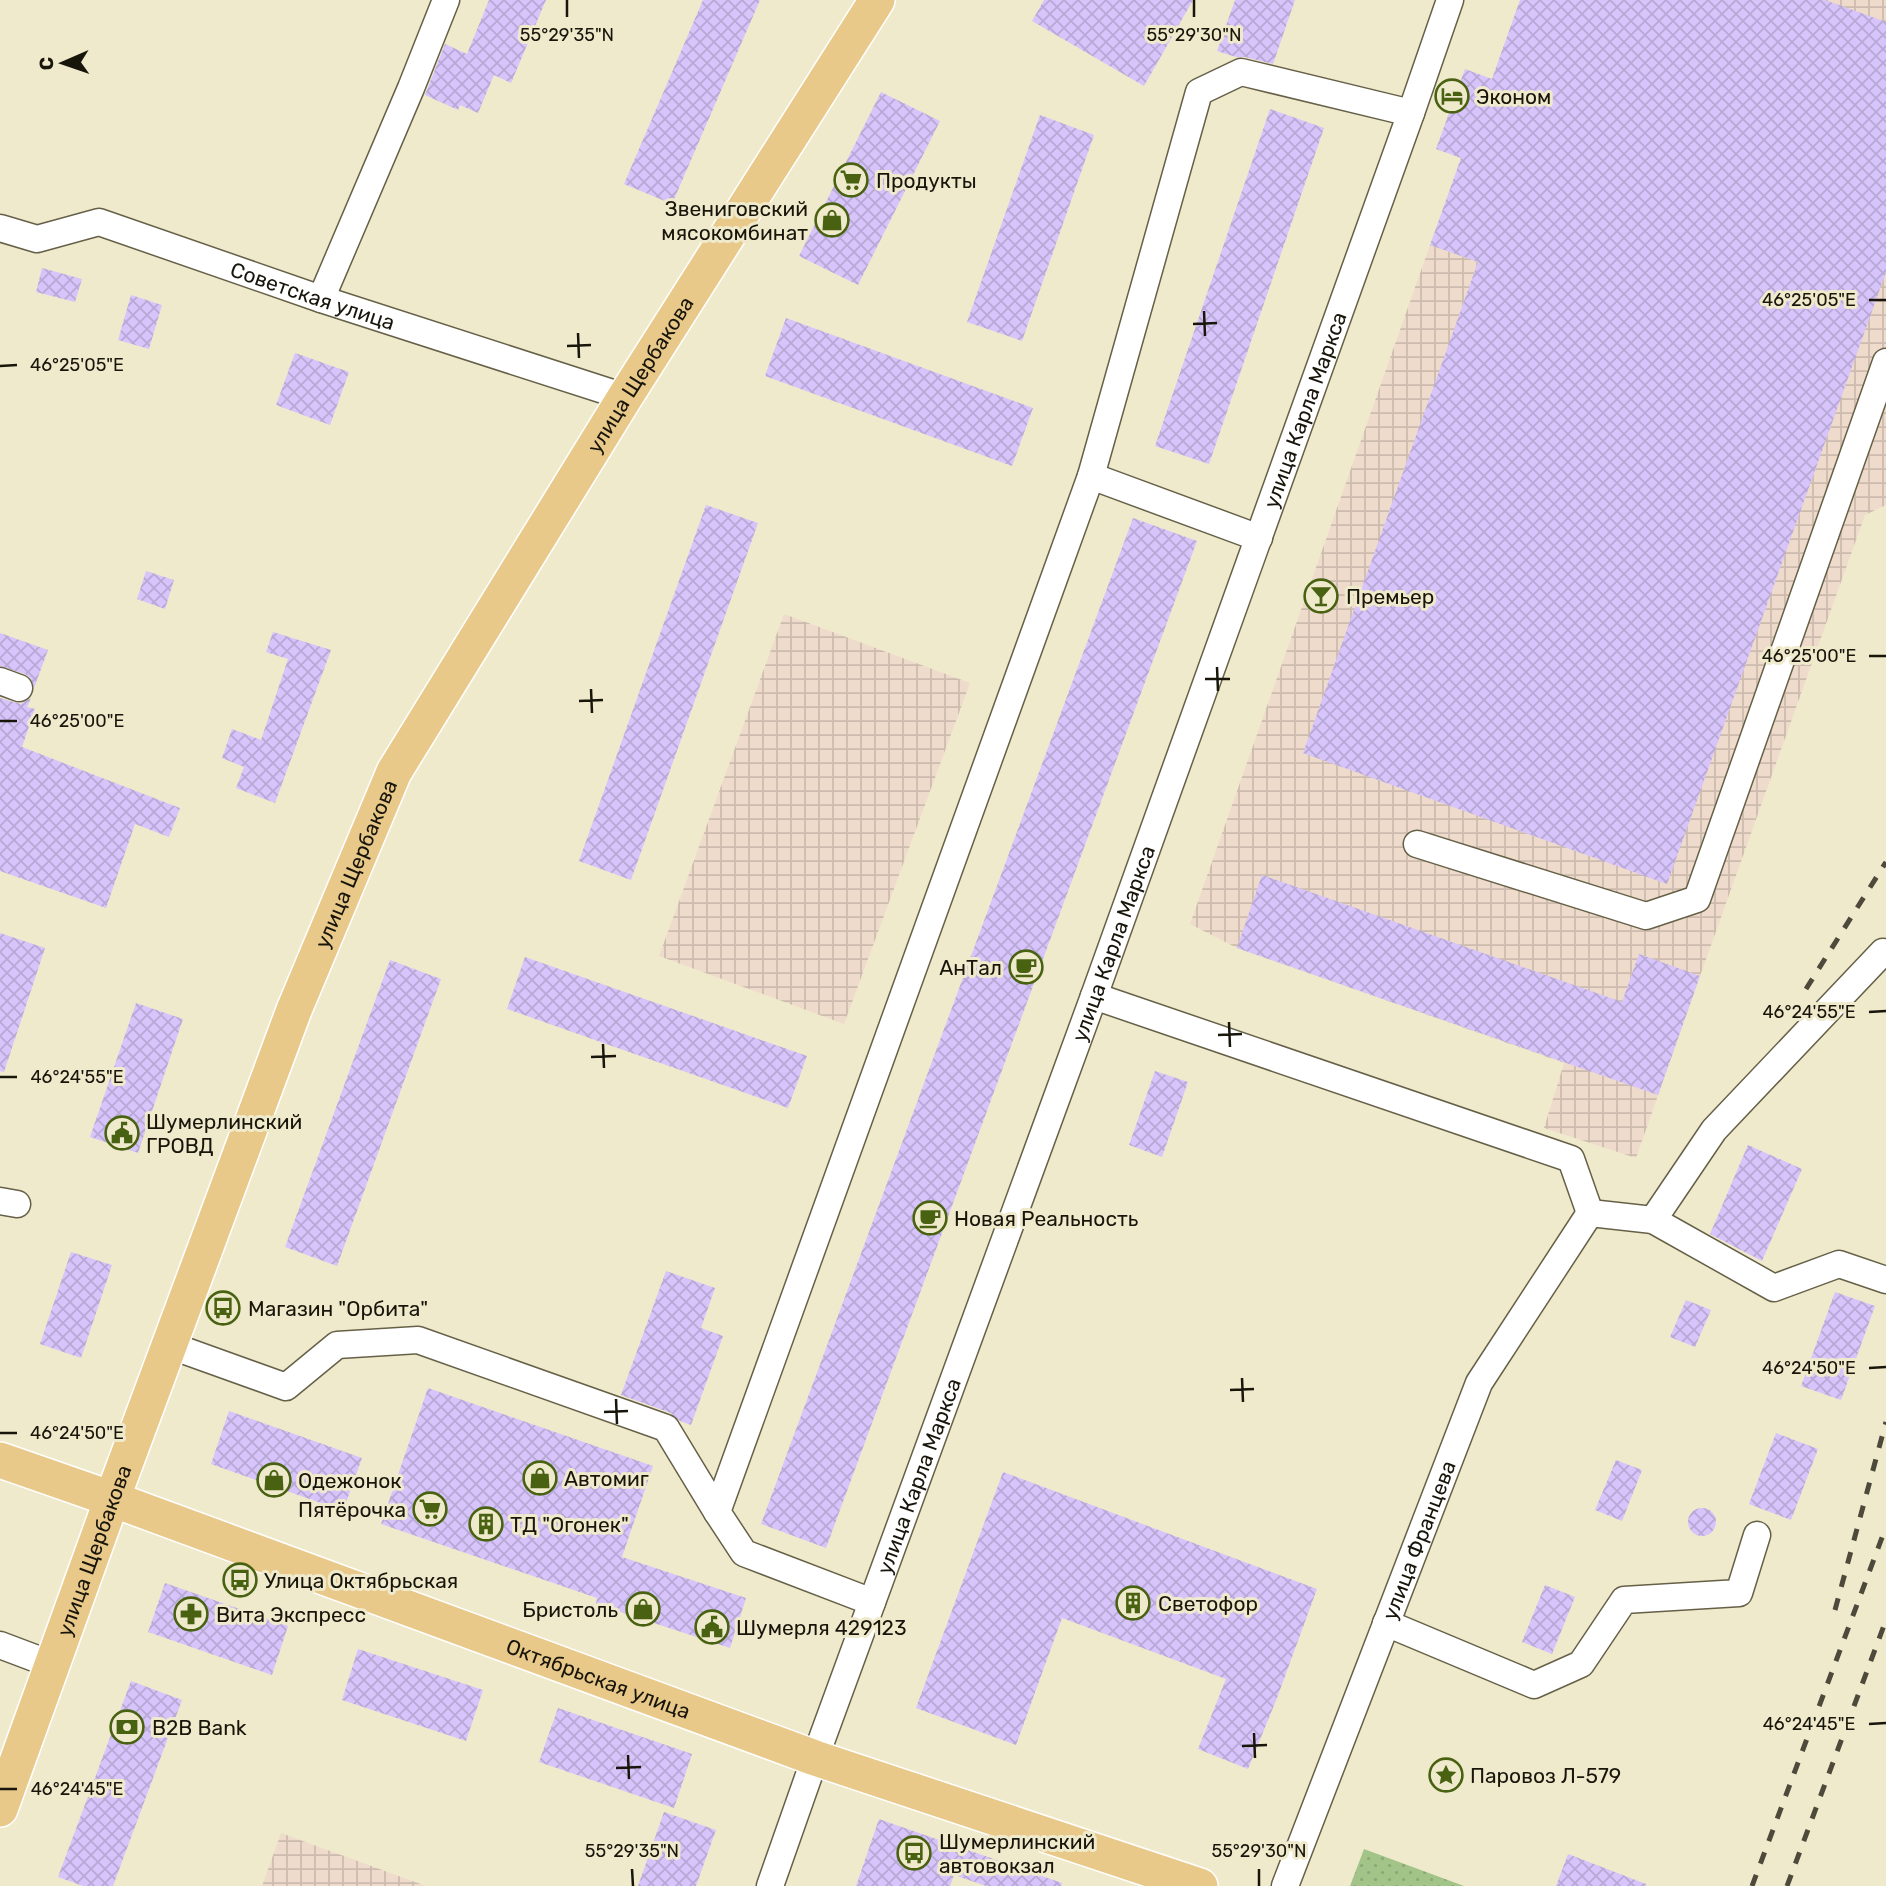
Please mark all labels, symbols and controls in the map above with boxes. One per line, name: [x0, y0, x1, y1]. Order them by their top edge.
text: 55°29'35"N: [520, 24, 614, 46]
text: 55°29'30"N: [1146, 24, 1242, 46]
north arrow: [28, 28, 98, 98]
text: С: [35, 57, 58, 71]
hotel icon: Эконом: [1433, 77, 1471, 115]
place label: Эконом: [1476, 84, 1551, 109]
supermarket icon: Продукты: [832, 161, 870, 199]
place label: Продукты: [876, 168, 977, 193]
place label: Звениговский мясокомбинат: [661, 196, 808, 245]
shop icon: Звениговский мясокомбинат: [813, 201, 851, 239]
street label: Советская улица: [227, 256, 398, 335]
text: 46°25'05"E: [1762, 289, 1856, 311]
street label: улица Щербакова: [581, 291, 698, 457]
street label: улица Карла Маркса: [1258, 308, 1351, 511]
text: 46°25'05"E: [30, 354, 124, 376]
bar icon: Премьер: [1302, 577, 1340, 615]
place label: Премьер: [1346, 584, 1434, 609]
text: 46°25'00"E: [1762, 645, 1856, 667]
text: 46°25'00"E: [30, 710, 124, 732]
street label: улица Щербакова: [309, 776, 402, 952]
street label: улица Карла Маркса: [1066, 842, 1160, 1045]
cafe icon: АнТал: [1007, 948, 1045, 986]
place label: АнТал: [939, 955, 1002, 980]
text: 46°24'55"E: [1762, 1001, 1856, 1023]
text: 46°24'55"E: [30, 1066, 124, 1088]
place label: Шумерлинский ГРОВД: [146, 1109, 302, 1158]
public building icon: Шумерлинский ГРОВД: [103, 1114, 141, 1152]
cafe icon: Новая Реальность: [911, 1199, 949, 1237]
place label: Новая Реальность: [954, 1206, 1138, 1231]
bus stop icon: Магазин "Орбита": [204, 1289, 242, 1327]
place label: Магазин "Орбита": [248, 1296, 428, 1321]
text: 46°24'50"E: [1762, 1357, 1856, 1379]
street label: улица Карла Маркса: [871, 1375, 966, 1577]
text: 46°24'50"E: [30, 1422, 124, 1444]
street label: улица Францева: [1377, 1457, 1461, 1623]
shop icon: Автомиг: [521, 1459, 559, 1497]
street label: улица Щербакова: [51, 1461, 136, 1639]
shop icon: Одежонок: [255, 1461, 293, 1499]
place label: Автомиг: [564, 1466, 649, 1491]
place label: Одежонок: [298, 1468, 402, 1493]
supermarket icon: Пятёрочка: [411, 1490, 449, 1528]
place label: Пятёрочка: [298, 1497, 406, 1522]
building icon: ТД "Огонек": [467, 1505, 505, 1543]
place label: ТД "Огонек": [510, 1512, 629, 1537]
bus stop icon: Улица Октябрьская: [221, 1561, 259, 1599]
place label: Улица Октябрьская: [264, 1568, 458, 1593]
building icon: Светофор: [1114, 1584, 1152, 1622]
shop icon: Бристоль: [624, 1590, 662, 1628]
place label: Светофор: [1158, 1591, 1258, 1616]
pharmacy icon: Вита Экспресс: [172, 1595, 210, 1633]
place label: Бристоль: [522, 1597, 618, 1622]
place label: Вита Экспресс: [216, 1602, 366, 1627]
public building icon: Шумерля 429123: [693, 1608, 731, 1646]
place label: Шумерля 429123: [736, 1615, 907, 1640]
street label: Октябрьская улица: [503, 1633, 694, 1724]
bank icon: B2B Bank: [108, 1708, 146, 1746]
text: 46°24'45"E: [1763, 1713, 1855, 1735]
place label: B2B Bank: [152, 1715, 247, 1740]
place icon: Паровоз Л-579: [1427, 1756, 1465, 1794]
place label: Паровоз Л-579: [1470, 1763, 1621, 1788]
text: 46°24'45"E: [31, 1778, 123, 1800]
place label: Шумерлинский автовокзал: [939, 1829, 1095, 1878]
bus stop icon: Шумерлинский автовокзал: [895, 1834, 933, 1872]
text: 55°29'35"N: [585, 1840, 679, 1862]
text: 55°29'30"N: [1211, 1840, 1307, 1862]

